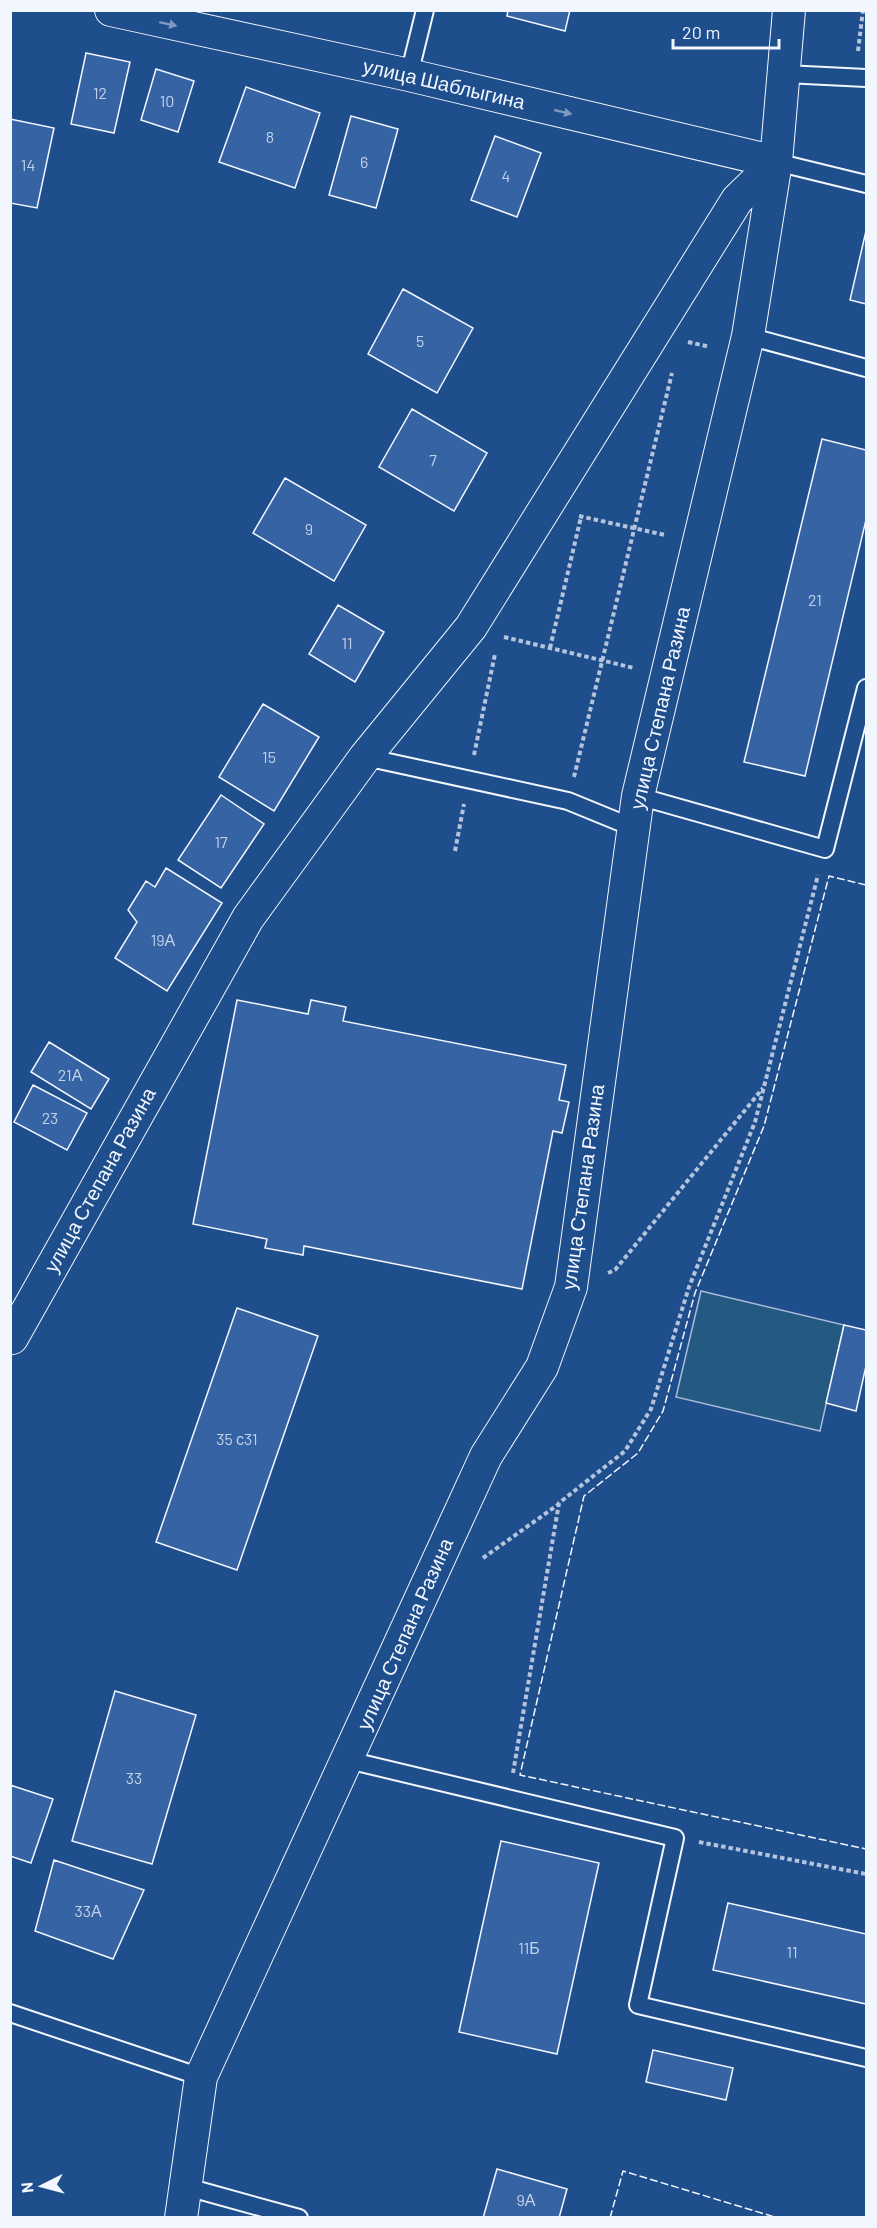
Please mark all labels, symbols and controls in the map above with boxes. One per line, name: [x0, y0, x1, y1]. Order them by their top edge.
scale bar: [673, 12, 780, 50]
one-way arrow: [159, 19, 177, 29]
text: 20 m: [682, 21, 720, 43]
street label: улица Шаблыгина: [361, 53, 528, 114]
house number: 12: [93, 83, 107, 102]
house number: 10: [160, 91, 174, 110]
one-way arrow: [554, 107, 573, 117]
house number: 8: [266, 127, 274, 146]
house number: 6: [360, 152, 368, 171]
house number: 14: [21, 155, 35, 174]
house number: 4: [502, 166, 510, 185]
house number: 5: [416, 331, 424, 350]
house number: 7: [429, 450, 437, 469]
house number: 9: [305, 519, 313, 538]
house number: 21: [808, 590, 822, 609]
street label: улица Степана Разина: [624, 603, 694, 812]
house number: 11: [341, 633, 353, 652]
house number: 15: [262, 747, 276, 766]
house number: 17: [214, 832, 228, 851]
house number: 19А: [151, 930, 176, 949]
house number: 21А: [58, 1065, 83, 1084]
street label: улица Степана Разина: [556, 1081, 608, 1291]
street label: улица Степана Разина: [38, 1082, 160, 1276]
house number: 23: [42, 1108, 58, 1127]
house number: 35 с31: [216, 1429, 258, 1448]
street label: улица Степана Разина: [351, 1533, 458, 1733]
house number: 33: [126, 1768, 142, 1787]
house number: 33А: [74, 1901, 102, 1920]
house number: 11Б: [518, 1938, 540, 1957]
house number: 11: [786, 1942, 798, 1961]
north arrow: [12, 2156, 72, 2216]
text: N: [17, 2181, 37, 2194]
house number: 9А: [516, 2190, 536, 2209]

